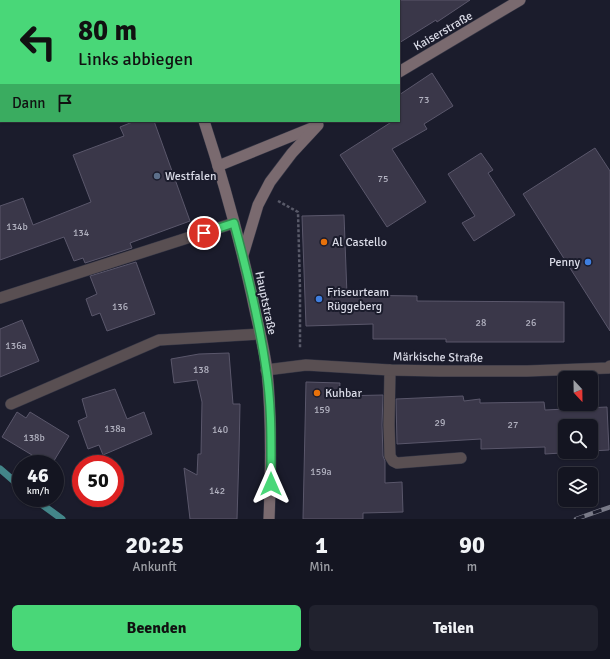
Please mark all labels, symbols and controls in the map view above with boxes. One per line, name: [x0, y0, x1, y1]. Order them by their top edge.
street label: Kaiserstraße: [411, 9, 475, 54]
text: 80 m: [78, 14, 137, 48]
icon: left: [12, 16, 64, 68]
text: Links abbiegen: [78, 48, 193, 70]
icon: arrive: [54, 92, 76, 114]
text: Dann: [12, 94, 46, 112]
house number: 73: [419, 94, 429, 106]
place label: Westfalen: [165, 169, 216, 184]
marker: Westfalen: [152, 171, 162, 181]
house number: 75: [378, 173, 388, 185]
pin: [187, 216, 221, 250]
house number: 134b: [6, 221, 28, 233]
icon: arrive: [193, 222, 215, 244]
house number: 134: [73, 227, 90, 239]
place label: Al Castello: [332, 235, 387, 250]
marker: Al Castello: [319, 237, 329, 247]
place label: Penny: [549, 255, 580, 270]
marker: Penny: [583, 257, 593, 267]
street label: Hauptstraße: [251, 270, 280, 336]
place label: Friseurteam Rüggeberg: [327, 285, 389, 314]
marker: Friseurteam Rüggeberg: [314, 294, 324, 304]
house number: 136: [112, 301, 128, 313]
house number: 28: [476, 317, 486, 329]
house number: 26: [526, 317, 536, 329]
house number: 136a: [5, 340, 27, 352]
street label: Märkische Straße: [393, 349, 483, 366]
house number: 138: [193, 364, 209, 376]
north arrow: [558, 371, 598, 411]
map controls: [558, 371, 598, 507]
place label: Kuhbar: [325, 386, 362, 401]
marker: Kuhbar: [312, 388, 322, 398]
house number: 159: [314, 404, 330, 416]
house number: 29: [435, 417, 445, 429]
house number: 27: [508, 419, 518, 431]
button: search: [558, 419, 598, 459]
house number: 138a: [104, 423, 126, 435]
house number: 140: [212, 424, 228, 436]
house number: 138b: [23, 432, 45, 444]
speed limit sign: 50: [72, 455, 124, 507]
text: 46: [27, 463, 49, 488]
position arrow: [250, 463, 292, 505]
house number: 159a: [310, 466, 332, 478]
button: layers: [558, 467, 598, 507]
text: km/h: [27, 485, 49, 497]
house number: 142: [209, 485, 225, 497]
text: 20:25: [125, 530, 184, 560]
text: 1: [315, 530, 328, 560]
text: 90: [459, 530, 485, 560]
text: Ankunft: [133, 559, 177, 575]
text: Min.: [309, 559, 334, 575]
text: m: [467, 559, 477, 575]
button: Beenden: [12, 605, 301, 651]
button: Teilen: [309, 605, 598, 651]

